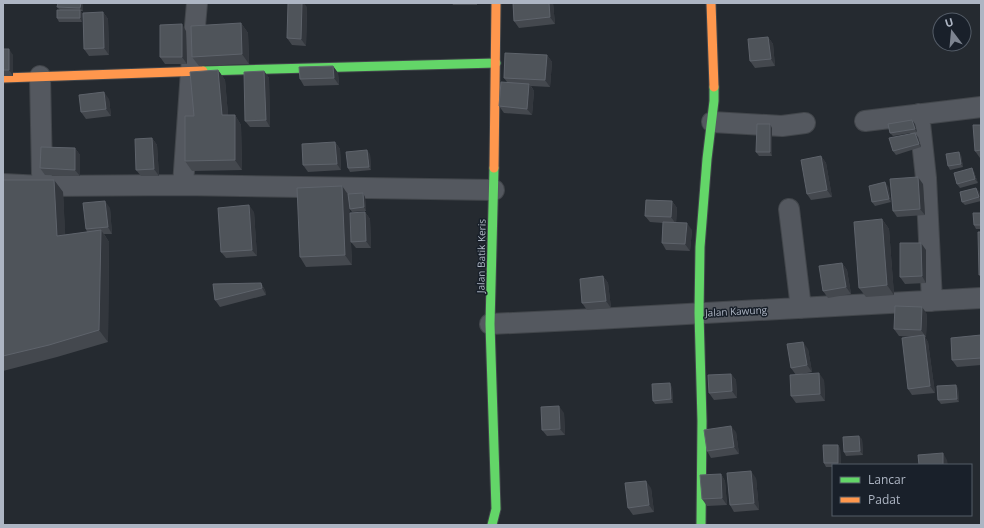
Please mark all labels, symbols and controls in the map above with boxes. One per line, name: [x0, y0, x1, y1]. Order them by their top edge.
north arrow: [932, 12, 972, 52]
text: U: [943, 14, 955, 30]
street label: Jalan Batik Keris: [473, 219, 489, 294]
street label: Jalan Kawung: [704, 302, 768, 320]
legend: [832, 464, 972, 516]
text: Lancar: [868, 471, 906, 488]
text: Padat: [868, 491, 900, 508]

